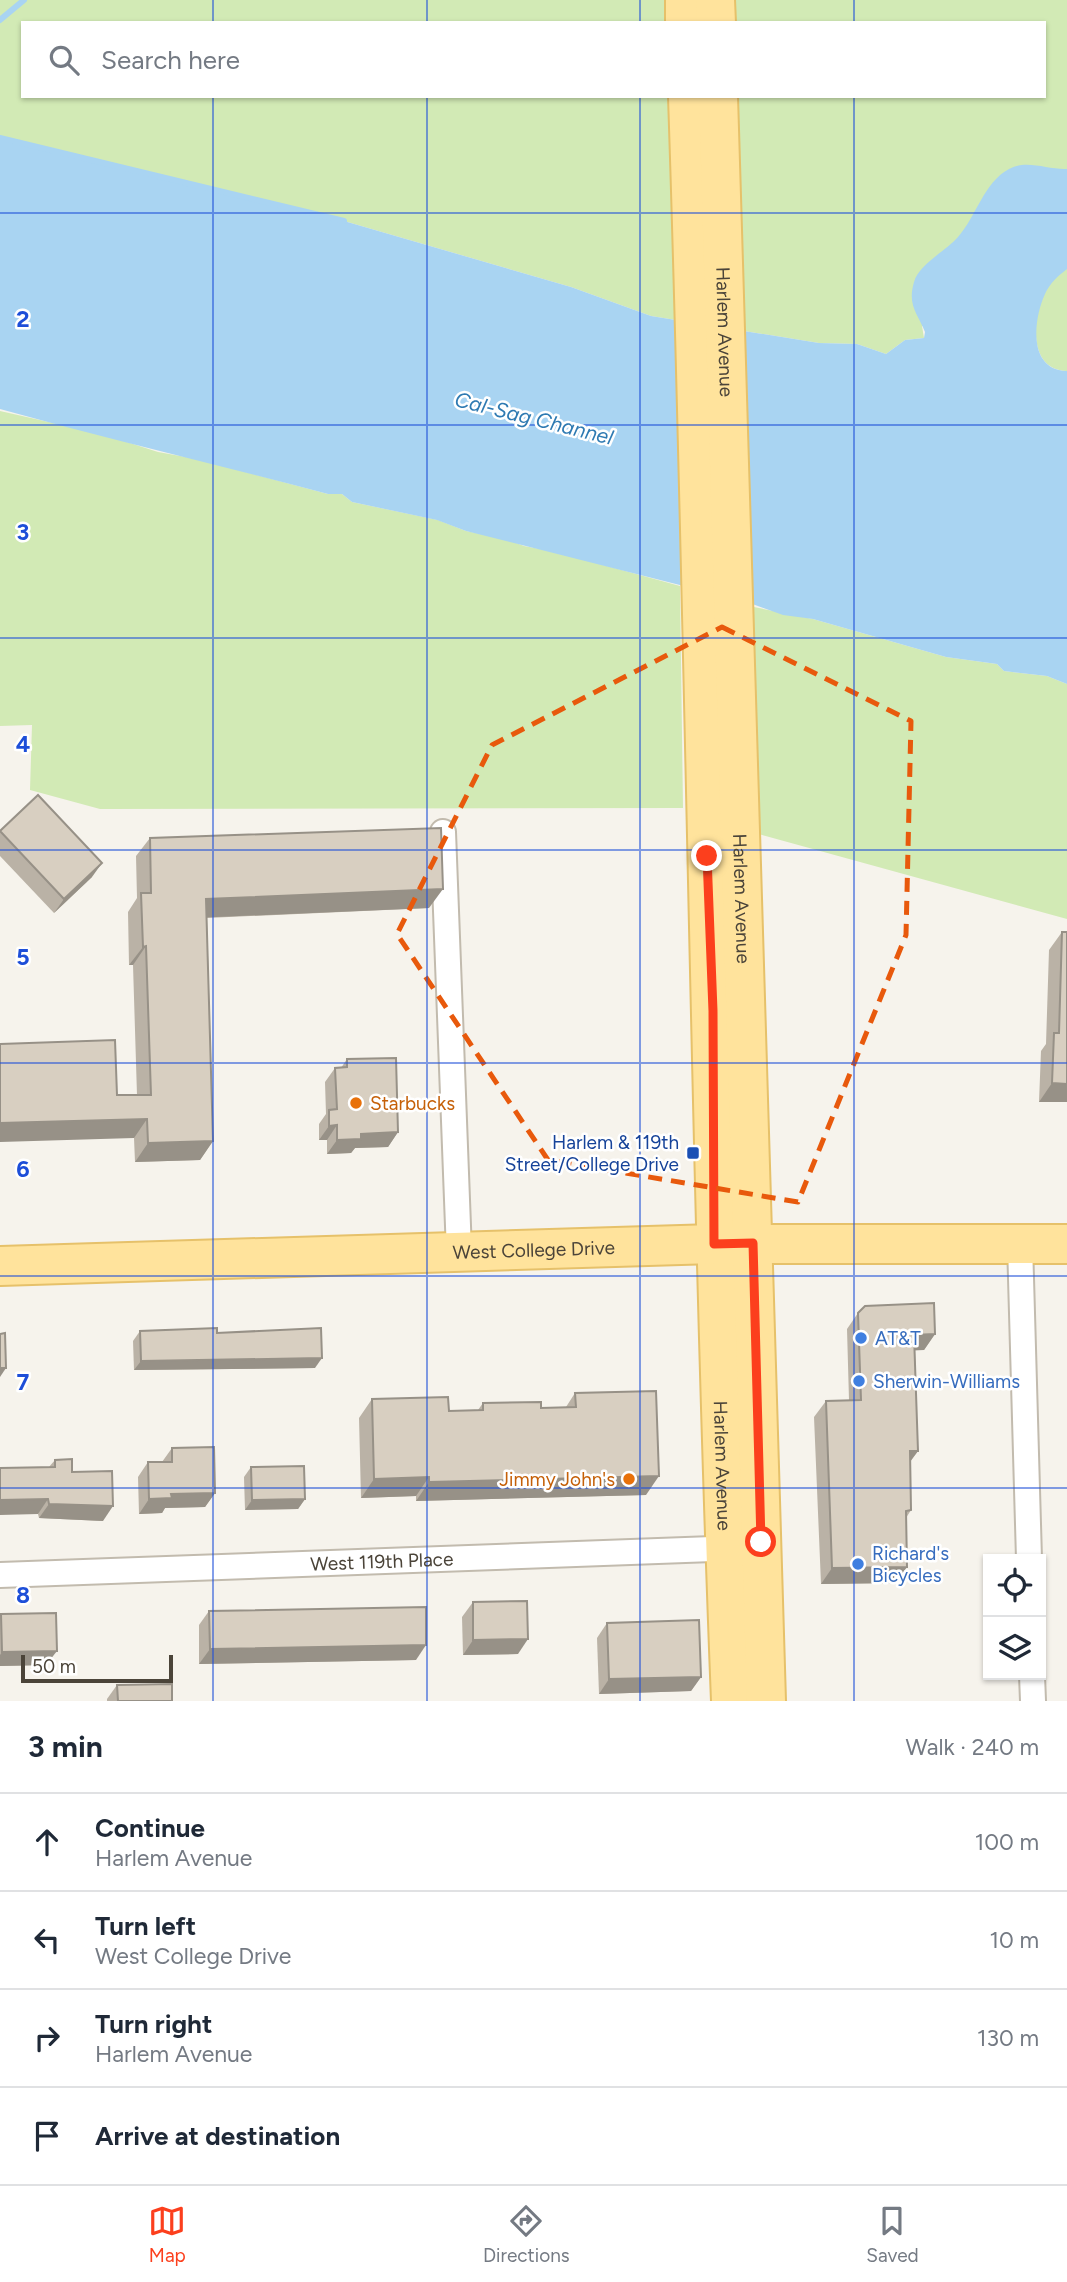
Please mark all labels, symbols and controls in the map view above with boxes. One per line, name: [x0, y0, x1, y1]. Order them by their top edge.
search box: [21, 21, 1046, 98]
icon: search: [45, 41, 83, 79]
text: Search here: [101, 44, 240, 76]
street label: Harlem Avenue: [712, 267, 738, 397]
text: 2: [16, 305, 30, 333]
water label: Cal-Sag Channel: [452, 386, 616, 450]
text: 3: [17, 518, 29, 546]
text: 4: [16, 730, 30, 758]
street label: Harlem Avenue: [729, 833, 755, 964]
route end: [691, 840, 722, 871]
text: 5: [16, 943, 30, 971]
place label: Starbucks: [370, 1092, 455, 1115]
marker: Starbucks: [348, 1095, 364, 1111]
place label: Harlem & 119th Street/College Drive: [505, 1131, 679, 1176]
marker: Harlem & 119th Street/College Drive: [685, 1145, 701, 1161]
text: 6: [16, 1155, 30, 1183]
street label: West College Drive: [452, 1236, 615, 1264]
place label: AT&T: [875, 1327, 921, 1350]
marker: AT&T: [853, 1330, 869, 1346]
text: 7: [17, 1368, 30, 1396]
place label: Sherwin-Williams: [873, 1370, 1020, 1393]
marker: Sherwin-Williams: [851, 1373, 867, 1389]
street label: Harlem Avenue: [709, 1400, 736, 1531]
place label: Jimmy John's: [499, 1468, 615, 1491]
marker: Jimmy John's: [621, 1471, 637, 1487]
route start: [745, 1526, 776, 1557]
place label: Richard's Bicycles: [872, 1542, 949, 1587]
street label: West 119th Place: [310, 1547, 454, 1575]
map controls: [983, 1554, 1046, 1680]
button: locate: [983, 1554, 1046, 1617]
marker: Richard's Bicycles: [850, 1556, 866, 1572]
text: 8: [16, 1581, 30, 1609]
button: layers: [983, 1617, 1046, 1680]
scale bar: [21, 1652, 173, 1684]
text: 50 m: [32, 1655, 76, 1678]
text: 3 min: [28, 1728, 103, 1765]
text: Walk · 240 m: [906, 1733, 1039, 1761]
text: Continue: [95, 1812, 205, 1844]
icon: ahead: [28, 1823, 66, 1861]
text: 100 m: [975, 1828, 1039, 1856]
text: Harlem Avenue: [95, 1844, 252, 1872]
text: Turn left: [95, 1910, 196, 1942]
icon: left: [28, 1921, 66, 1959]
text: 10 m: [990, 1926, 1039, 1954]
text: West College Drive: [95, 1942, 291, 1970]
text: Turn right: [95, 2008, 212, 2040]
icon: right: [28, 2019, 66, 2057]
text: 130 m: [977, 2024, 1039, 2052]
text: Harlem Avenue: [95, 2040, 252, 2068]
icon: arrive: [28, 2117, 66, 2155]
text: Arrive at destination: [95, 2120, 340, 2152]
tab: Map: [148, 2202, 186, 2267]
tab: Directions: [483, 2202, 570, 2267]
tab: Saved: [866, 2202, 919, 2267]

